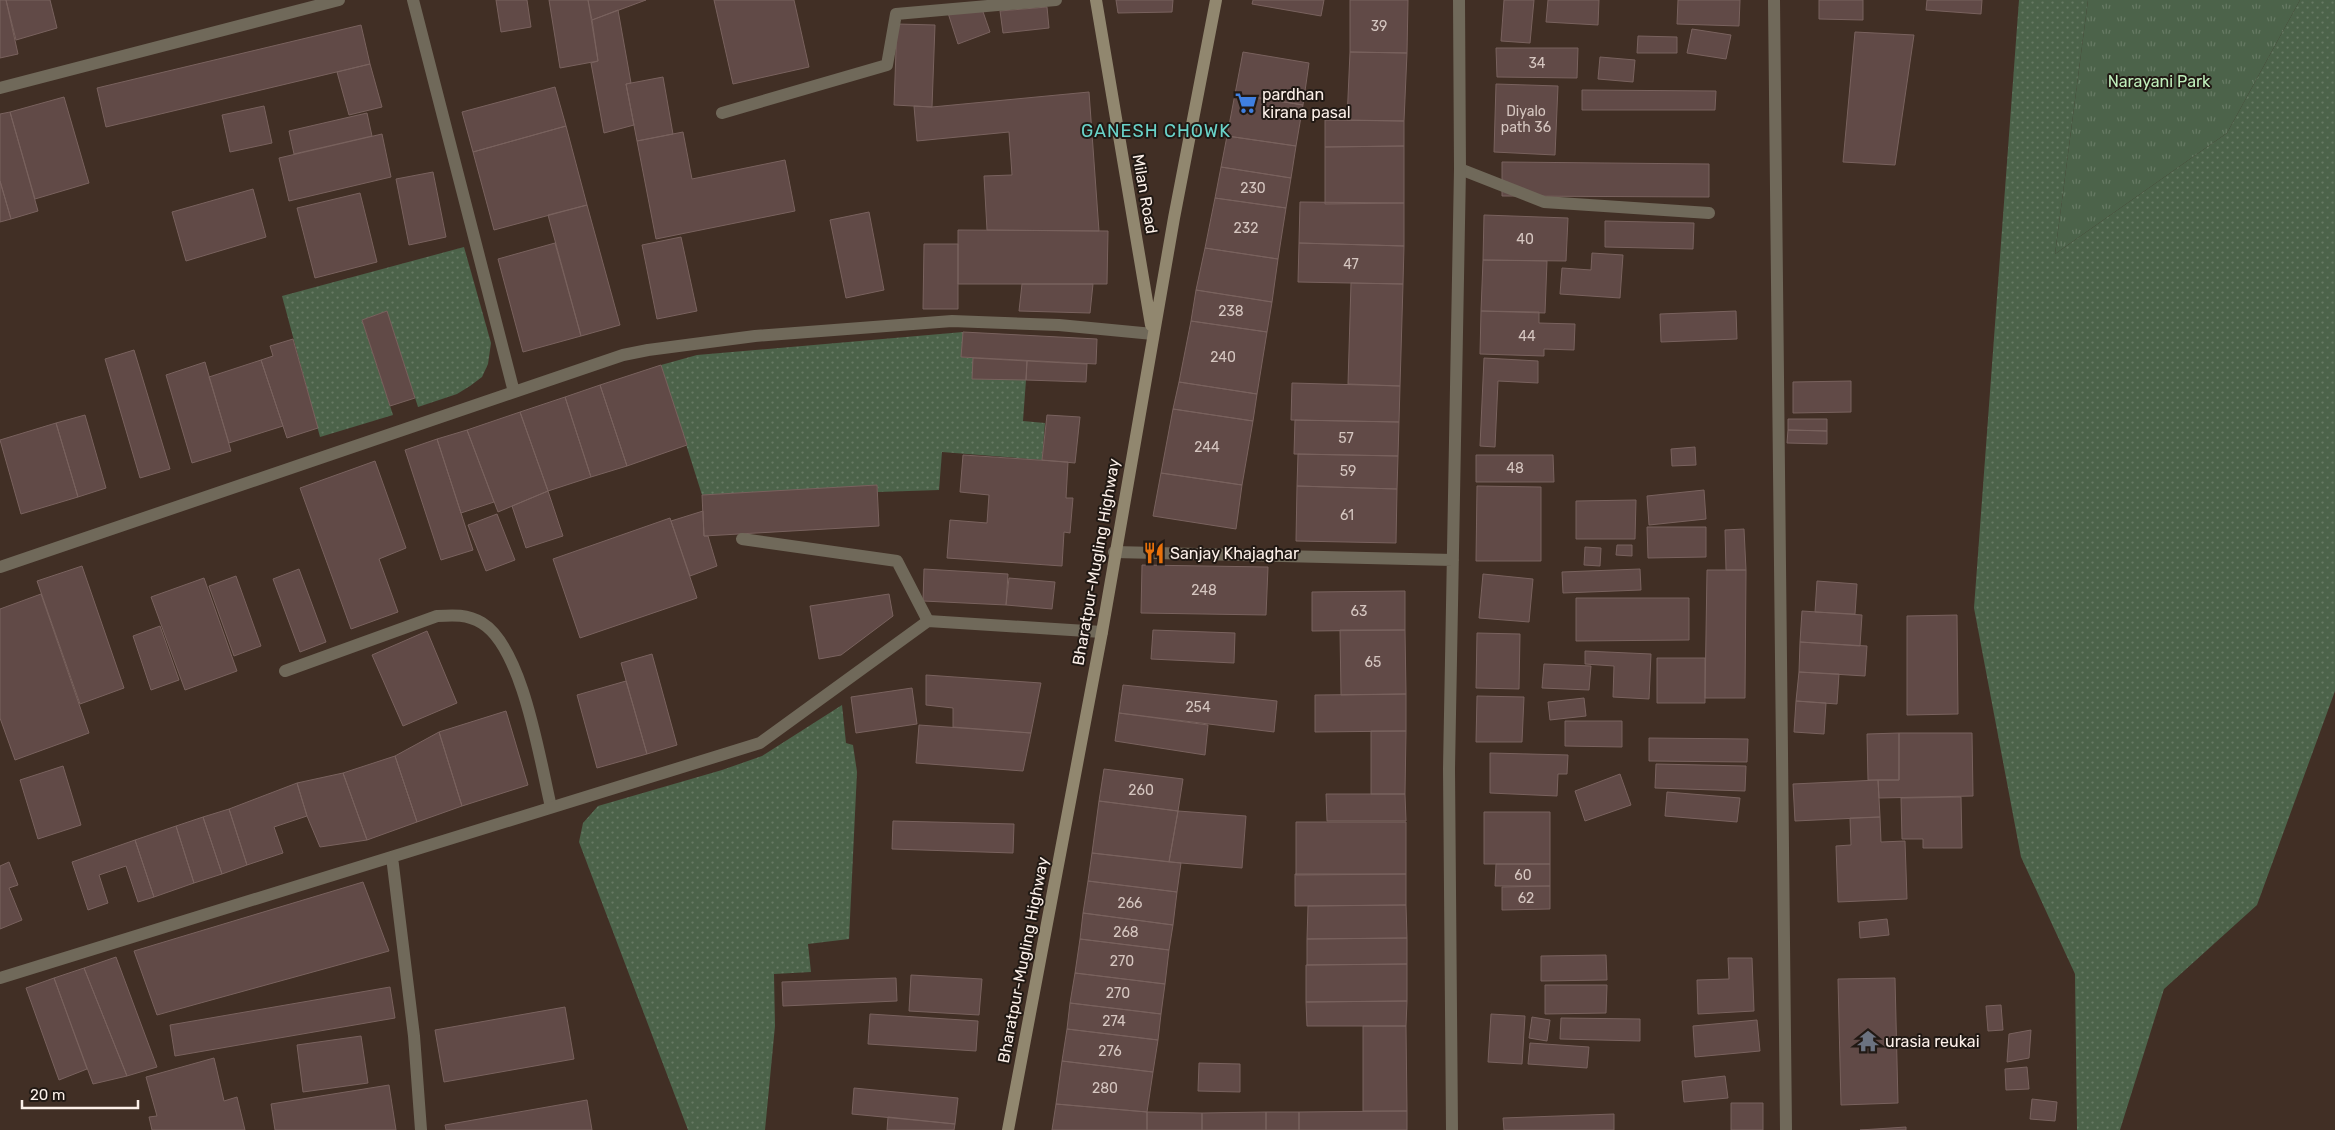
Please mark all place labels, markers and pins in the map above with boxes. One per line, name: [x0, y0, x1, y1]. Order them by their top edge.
place label: pardhan kirana pasal: [1262, 85, 1351, 122]
supermarket icon: pardhan kirana pasal: [1233, 90, 1259, 116]
restaurant icon: Sanjay Khajaghar: [1141, 540, 1167, 566]
place label: Sanjay Khajaghar: [1170, 544, 1299, 563]
temple icon: urasia reukai: [1855, 1028, 1881, 1054]
place label: urasia reukai: [1885, 1032, 1980, 1051]

